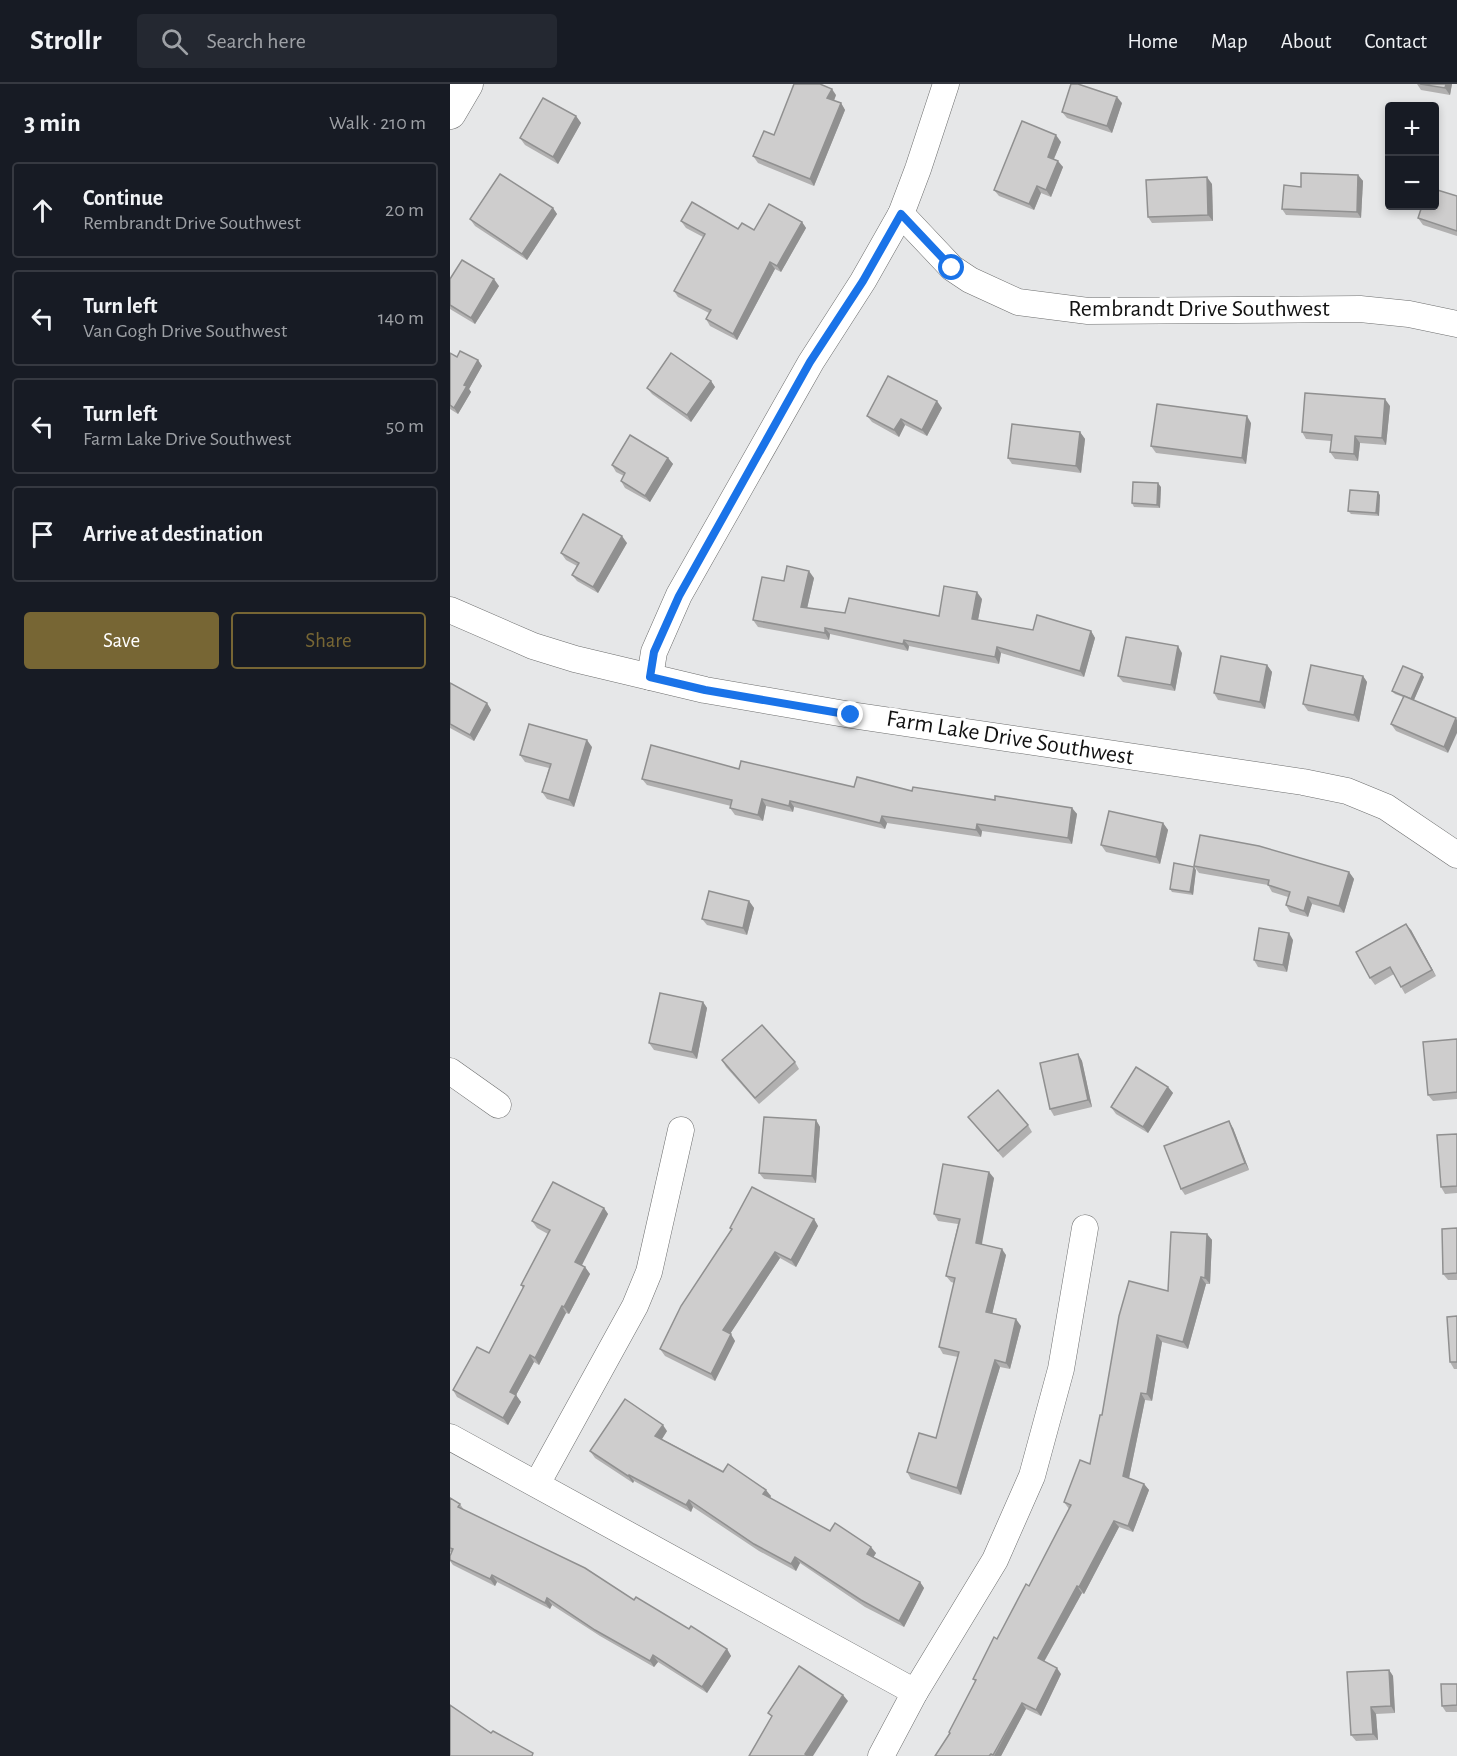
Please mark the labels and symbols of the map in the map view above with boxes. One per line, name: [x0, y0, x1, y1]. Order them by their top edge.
route start: [938, 254, 964, 280]
street label: Rembrandt Drive Southwest: [1068, 297, 1330, 321]
route end: [837, 701, 863, 727]
street label: Farm Lake Drive Southwest: [885, 707, 1136, 769]

